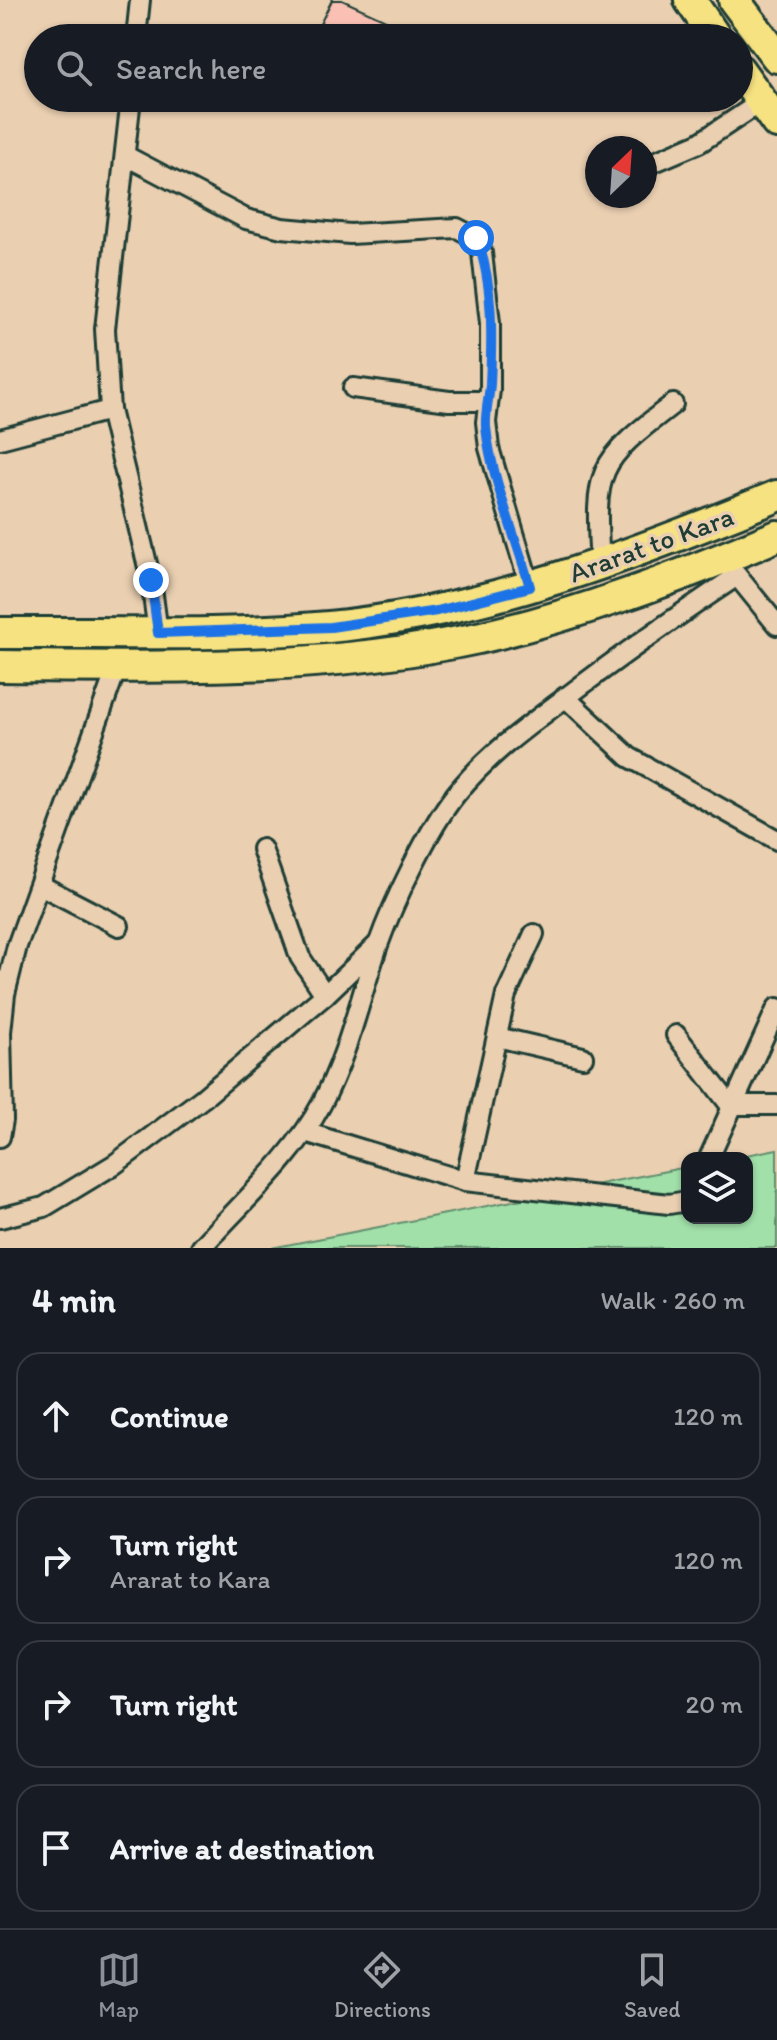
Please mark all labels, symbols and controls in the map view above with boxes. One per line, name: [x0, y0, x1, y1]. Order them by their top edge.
search box: [24, 24, 753, 112]
icon: search: [52, 46, 96, 90]
text: Search here: [116, 50, 266, 87]
north arrow: [585, 136, 657, 208]
route start: [458, 220, 494, 256]
street label: Ararat to Kara: [564, 498, 738, 590]
route end: [133, 562, 169, 598]
map controls: [681, 1152, 753, 1224]
button: layers: [681, 1152, 753, 1224]
text: 4 min: [32, 1280, 116, 1321]
text: Walk · 260 m: [600, 1284, 745, 1316]
icon: ahead: [34, 1394, 78, 1438]
text: Continue: [110, 1398, 229, 1435]
text: 120 m: [674, 1400, 743, 1432]
text: Turn right: [110, 1526, 238, 1563]
icon: right: [34, 1538, 78, 1582]
text: 120 m: [674, 1544, 743, 1576]
text: Ararat to Kara: [110, 1563, 270, 1595]
icon: right: [34, 1682, 78, 1726]
text: Turn right: [110, 1686, 238, 1723]
text: 20 m: [686, 1688, 743, 1720]
icon: arrive: [34, 1826, 78, 1870]
text: Arrive at destination: [110, 1830, 374, 1867]
tab: Map: [97, 1948, 141, 2023]
tab: Directions: [334, 1948, 431, 2023]
tab: Saved: [624, 1948, 680, 2023]

